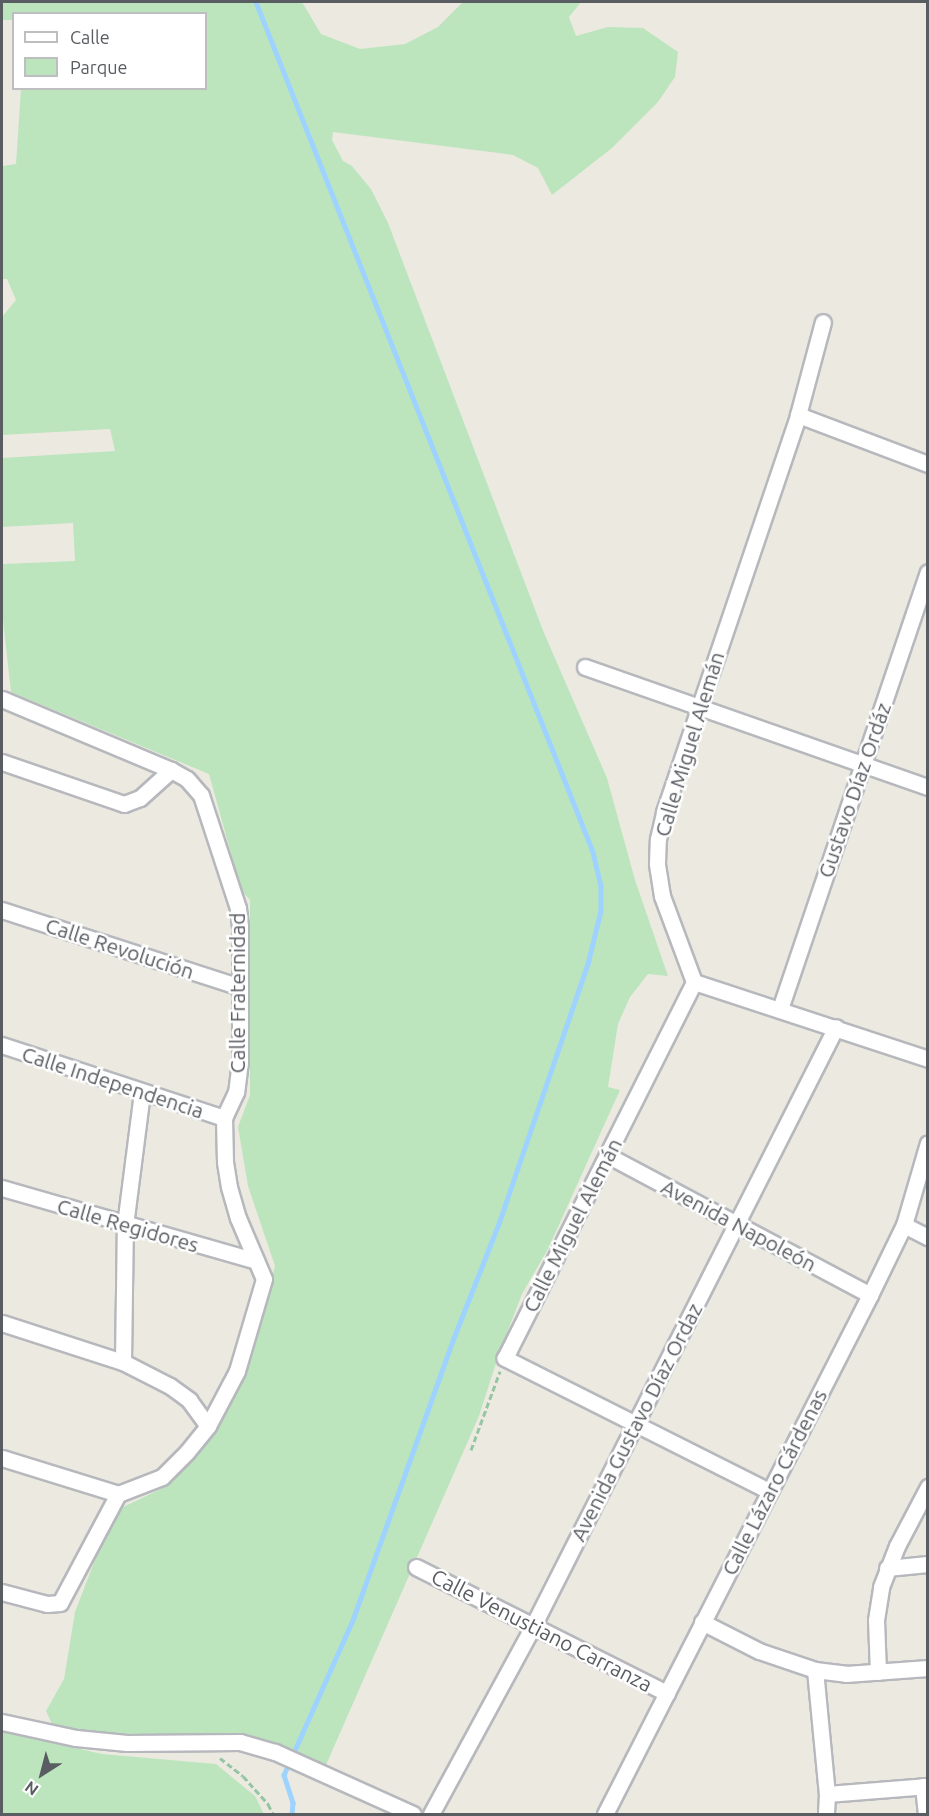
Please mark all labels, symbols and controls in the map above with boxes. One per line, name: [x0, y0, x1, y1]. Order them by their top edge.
legend: [12, 12, 207, 90]
text: Calle: [70, 27, 110, 47]
text: Parque: [70, 57, 127, 77]
street label: Calle Miguel Alemán: [649, 648, 729, 840]
street label: Gustavo Díaz Ordáz: [812, 699, 896, 881]
street label: Calle Revolución: [42, 912, 198, 984]
street label: Calle Fraternidad: [224, 913, 250, 1073]
street label: Calle Independencia: [19, 1041, 207, 1123]
street label: Calle Miguel Alemán: [517, 1134, 627, 1316]
street label: Avenida Napoleón: [657, 1174, 821, 1276]
street label: Calle Regidores: [54, 1193, 202, 1257]
street label: Avenida Gustavo Díaz Ordaz: [565, 1299, 707, 1545]
street label: Calle Lázaro Cárdenas: [716, 1385, 832, 1579]
street label: Calle Venustiano Carranza: [427, 1563, 657, 1697]
north arrow: [12, 1744, 72, 1804]
text: N: [21, 1778, 42, 1799]

